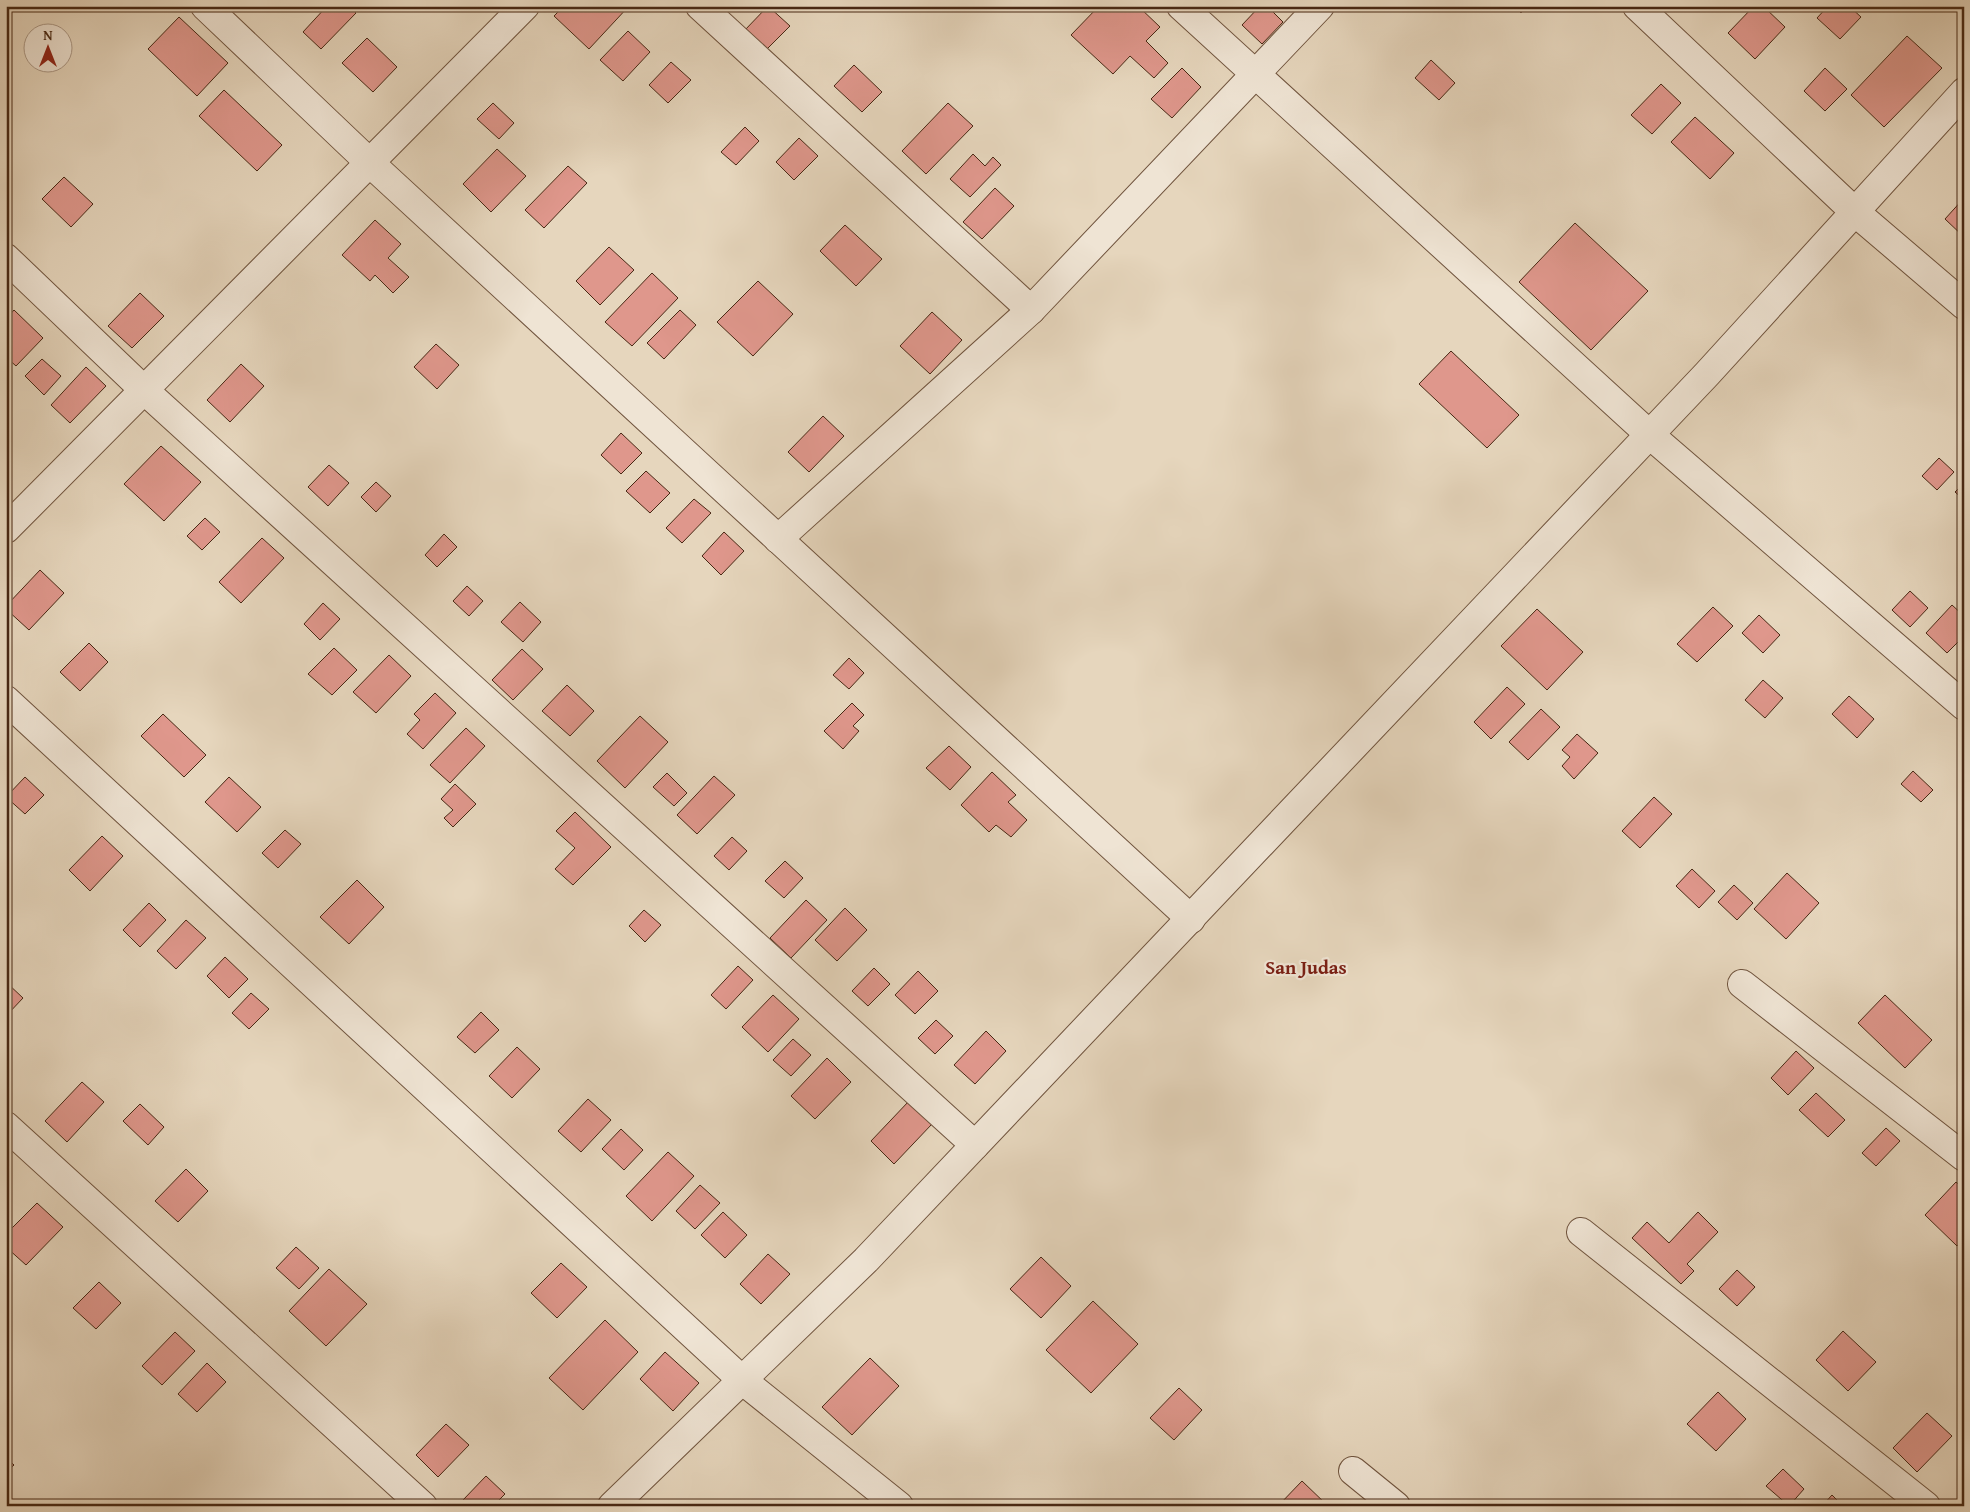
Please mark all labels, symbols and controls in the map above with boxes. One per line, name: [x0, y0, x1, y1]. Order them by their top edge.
north arrow: [22, 22, 72, 72]
text: N: [43, 25, 53, 45]
district label: San Judas: [1265, 953, 1347, 981]

